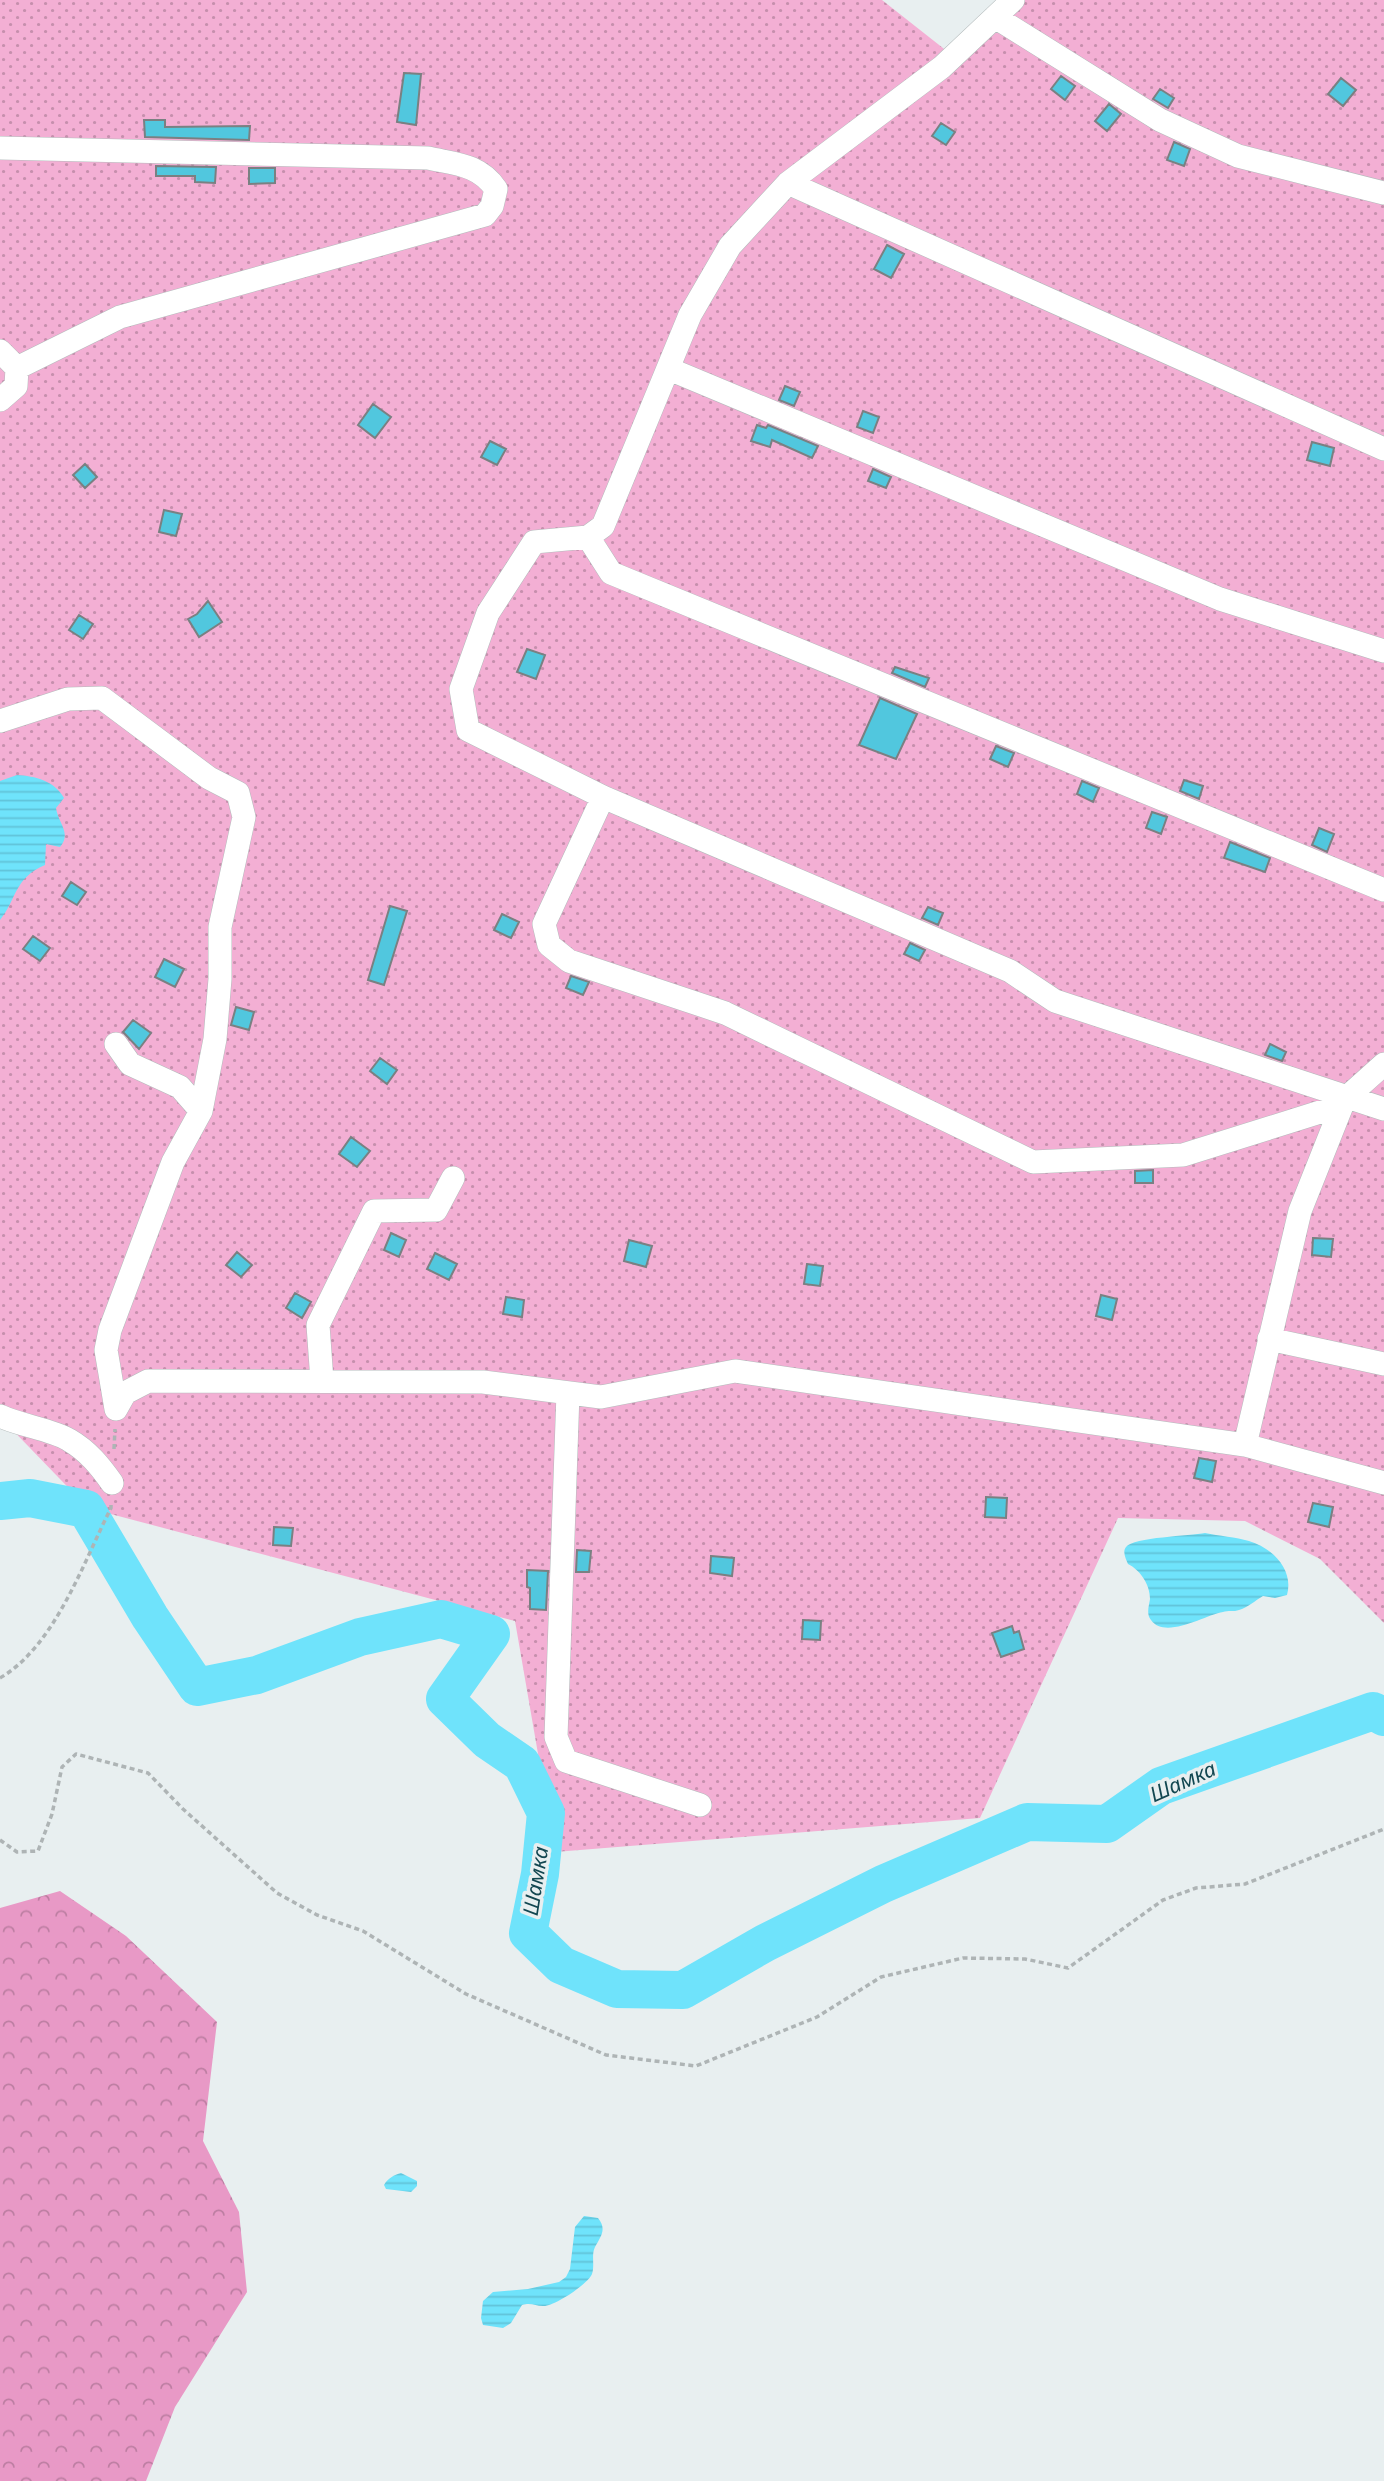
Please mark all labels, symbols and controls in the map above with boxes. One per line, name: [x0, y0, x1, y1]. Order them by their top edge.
water label: Шамка: [1145, 1754, 1220, 1808]
water label: Шамка: [516, 1844, 554, 1917]

